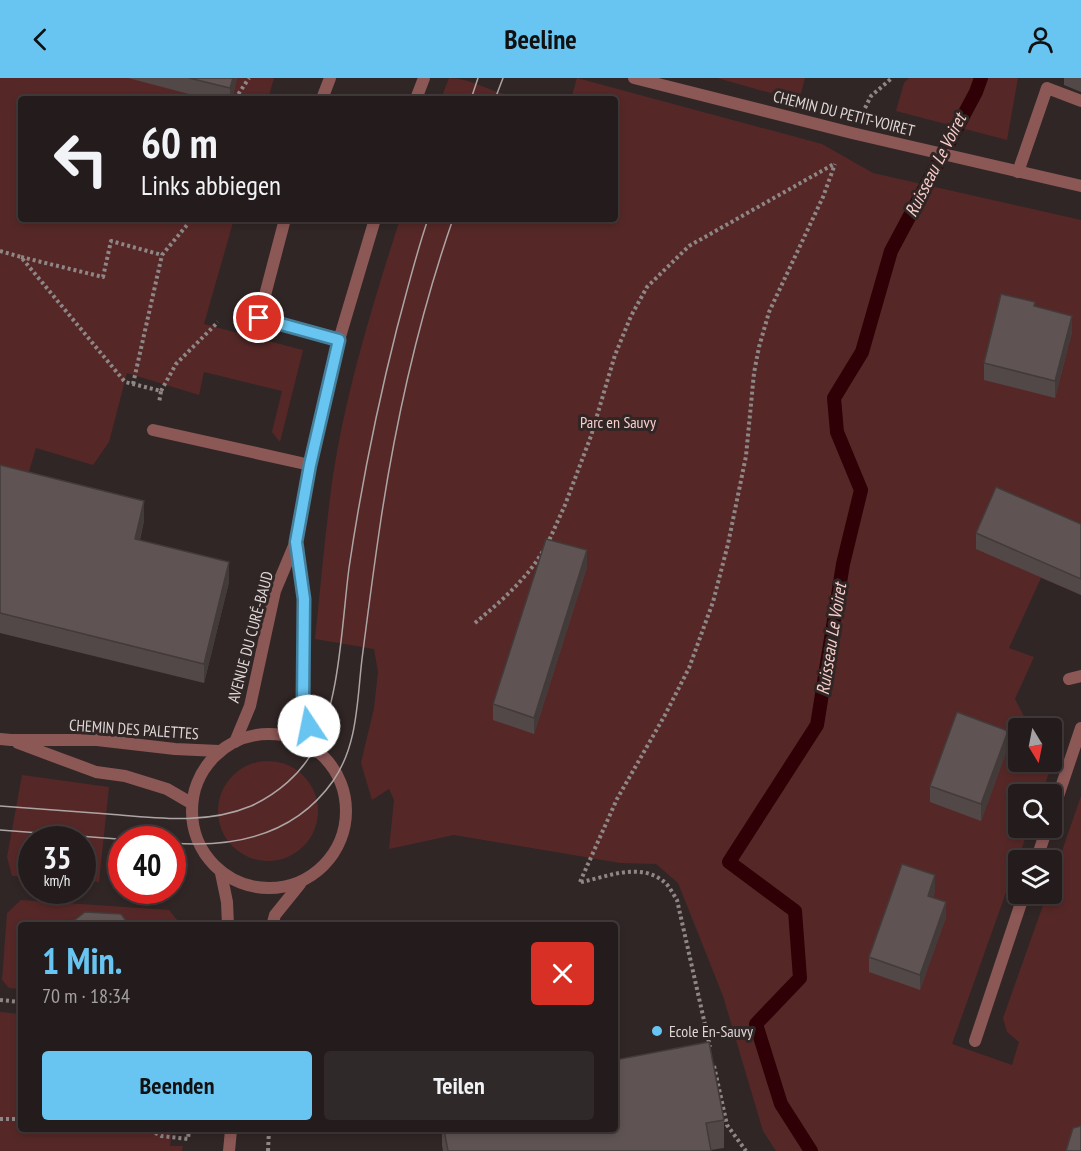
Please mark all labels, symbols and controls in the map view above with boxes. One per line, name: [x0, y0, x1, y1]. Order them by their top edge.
text: Beeline: [504, 22, 577, 56]
icon: back: [24, 23, 57, 56]
icon: person: [1024, 23, 1057, 56]
street label: CHEMIN DU PETIT-VOIRET: [771, 86, 917, 140]
water label: Ruisseau Le Voiret: [899, 108, 972, 220]
text: 60 m: [141, 115, 218, 170]
icon: left: [42, 120, 120, 198]
text: Links abbiegen: [141, 168, 281, 202]
pin: [233, 292, 284, 343]
icon: arrive: [242, 301, 275, 334]
park label: Parc en Sauvy: [580, 412, 656, 432]
street label: AVENUE DU CURÉ-BAUD: [223, 569, 277, 705]
water label: Ruisseau Le Voiret: [811, 580, 851, 696]
position arrow: [277, 694, 341, 758]
street label: CHEMIN DES PALETTES: [68, 714, 200, 744]
north arrow: [1008, 718, 1062, 772]
map controls: [1008, 718, 1062, 904]
button: search: [1008, 784, 1062, 838]
speed limit sign: 40: [108, 826, 186, 904]
text: 35: [43, 838, 71, 877]
button: layers: [1008, 850, 1062, 904]
text: km/h: [44, 871, 70, 890]
text: 1 Min.: [42, 937, 122, 984]
button: close: [531, 942, 594, 1005]
text: 70 m · 18:34: [42, 983, 130, 1009]
place label: Ecole En-Sauvy: [669, 1021, 753, 1041]
marker: Ecole En-Sauvy: [650, 1024, 664, 1038]
button: Beenden: [42, 1051, 312, 1120]
button: Teilen: [324, 1051, 594, 1120]

